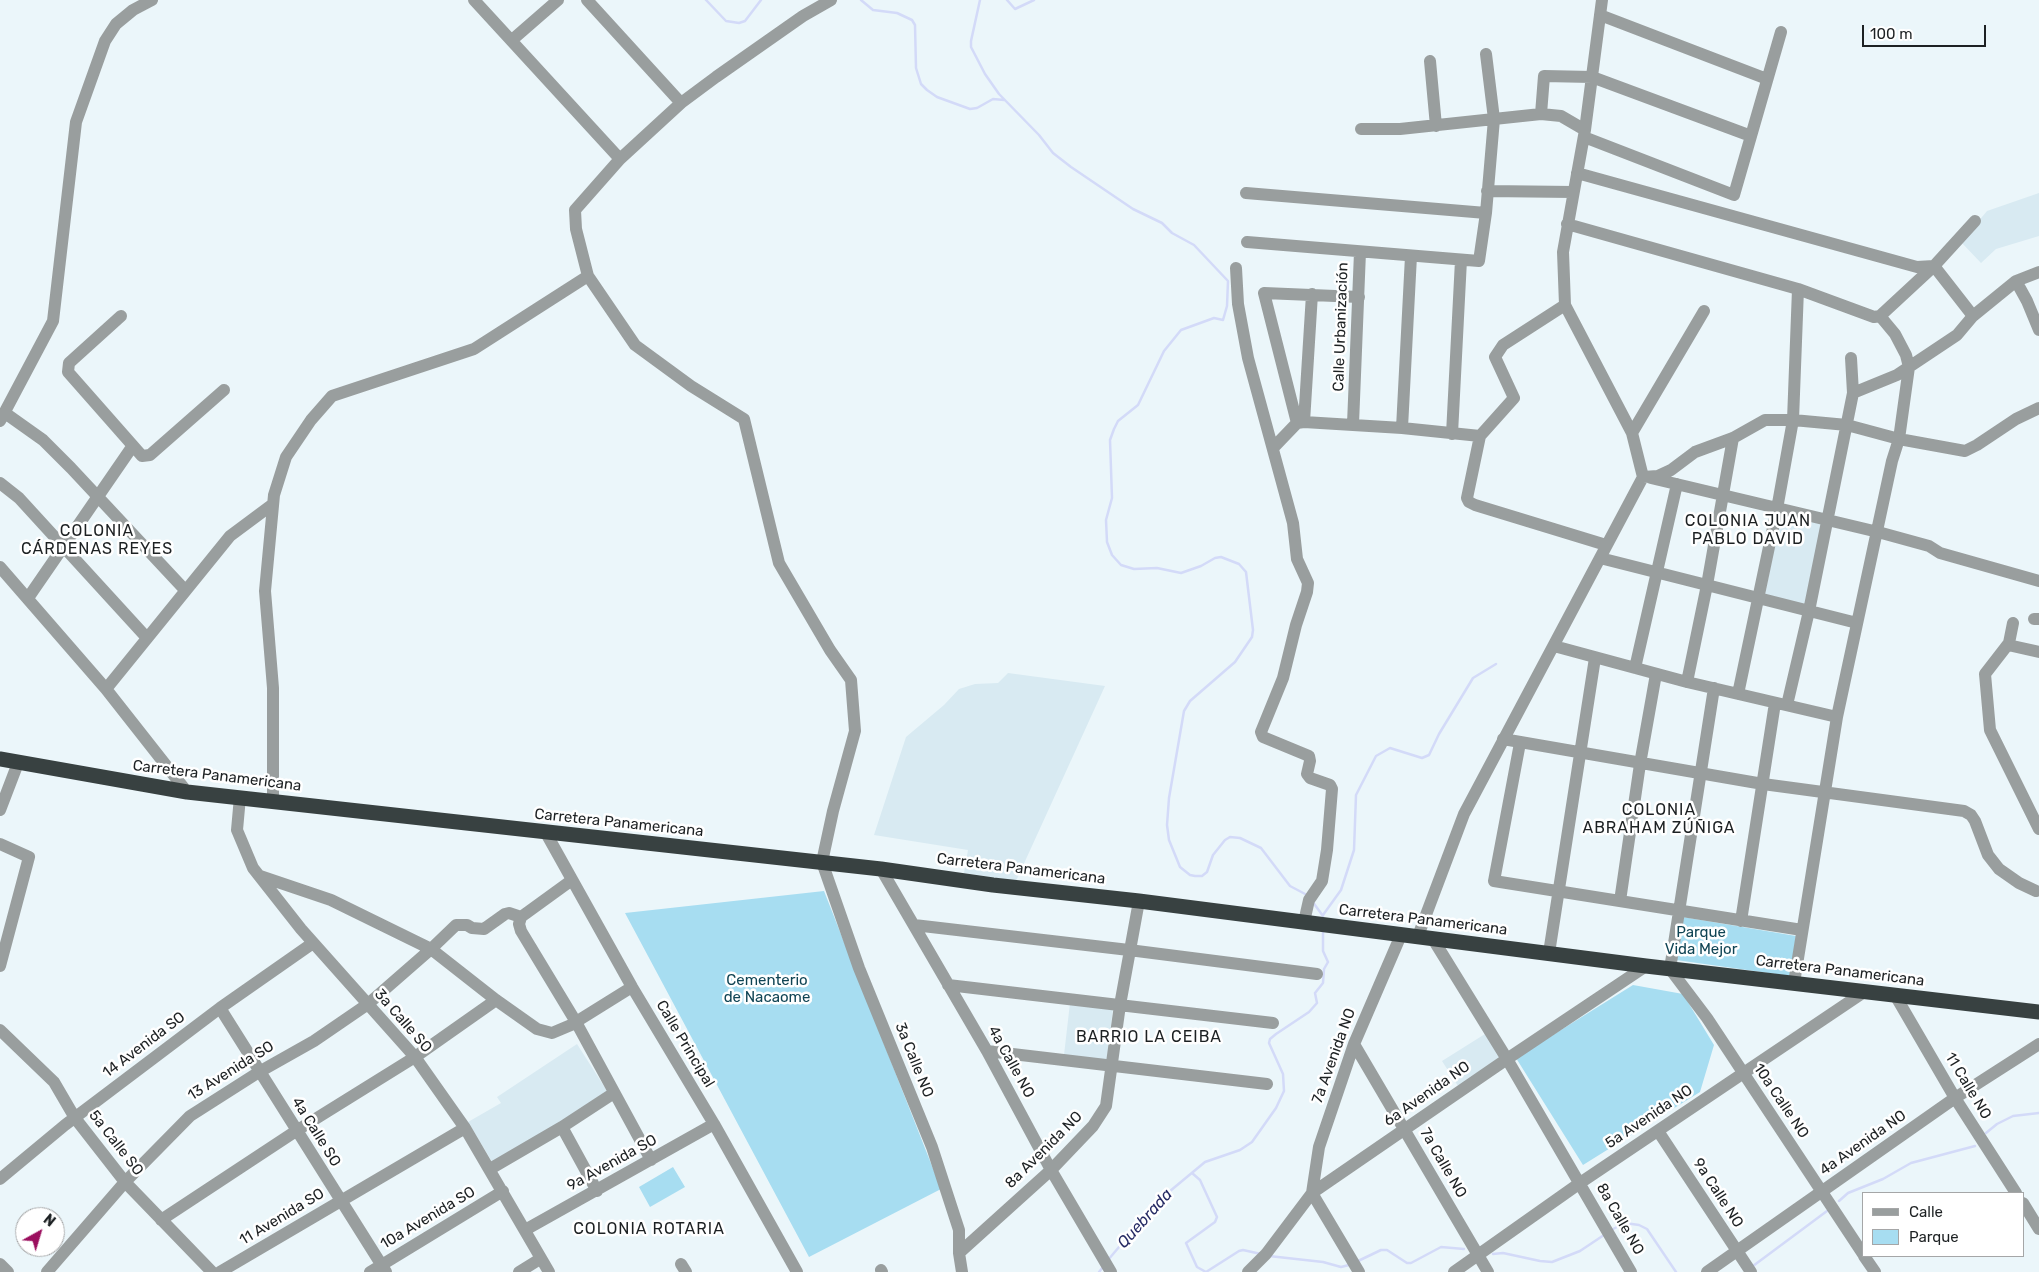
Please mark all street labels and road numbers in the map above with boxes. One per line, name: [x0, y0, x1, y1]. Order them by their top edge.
street label: Calle Urbanización: [1330, 262, 1352, 392]
street label: Carretera Panamericana: [132, 757, 302, 795]
street label: Carretera Panamericana: [534, 805, 704, 841]
street label: Carretera Panamericana: [936, 850, 1106, 888]
street label: Carretera Panamericana: [1338, 901, 1508, 939]
street label: Carretera Panamericana: [1755, 952, 1925, 990]
street label: 3a Calle SO: [371, 986, 435, 1056]
street label: Calle Principal: [652, 997, 718, 1091]
street label: 7a Avenida NO: [1308, 1006, 1360, 1106]
street label: 14 Avenida SO: [99, 1008, 189, 1082]
street label: 3a Calle NO: [891, 1020, 937, 1100]
street label: 4a Calle NO: [984, 1023, 1038, 1101]
street label: 13 Avenida SO: [185, 1037, 277, 1105]
street label: 11 Calle NO: [1941, 1049, 1995, 1123]
street label: 6a Avenida NO: [1380, 1058, 1474, 1130]
street label: 10a Calle NO: [1749, 1060, 1813, 1142]
street label: 5a Avenida NO: [1602, 1081, 1696, 1153]
street label: 4a Calle SO: [288, 1094, 344, 1170]
street label: 5a Calle SO: [85, 1107, 147, 1179]
street label: 4a Avenida NO: [1816, 1107, 1910, 1179]
street label: 8a Avenida NO: [1002, 1108, 1086, 1192]
street label: 7a Calle NO: [1416, 1125, 1470, 1201]
street label: 9a Avenida SO: [564, 1131, 660, 1195]
street label: 9a Calle NO: [1689, 1155, 1747, 1231]
street label: 8a Calle NO: [1592, 1180, 1648, 1258]
street label: 10a Avenida SO: [378, 1183, 478, 1253]
street label: 11 Avenida SO: [236, 1185, 328, 1249]

